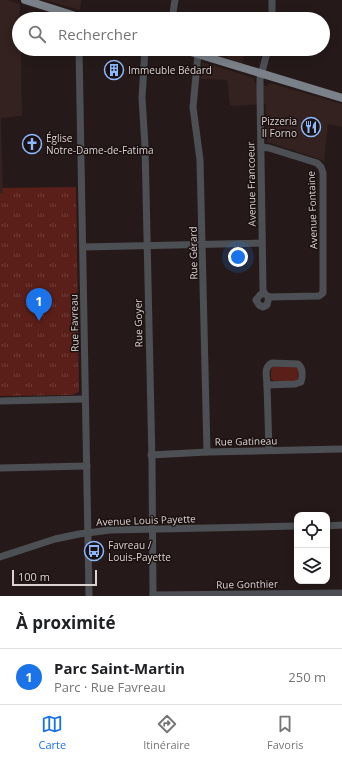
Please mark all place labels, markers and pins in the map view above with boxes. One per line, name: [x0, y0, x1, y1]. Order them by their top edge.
building icon: Immeuble Bédard: [103, 59, 125, 81]
place label: Immeuble Bédard: [128, 63, 212, 77]
place label: Pizzeria Il Forno: [261, 114, 297, 140]
restaurant icon: Pizzeria Il Forno: [300, 116, 322, 138]
place label: Église Notre-Dame-de-Fatima: [46, 131, 154, 157]
church icon: Église Notre-Dame-de-Fatima: [21, 133, 43, 155]
pin: 1: [26, 288, 52, 321]
place label: Favreau / Louis-Payette: [108, 538, 171, 564]
bus stop icon: Favreau / Louis-Payette: [83, 540, 105, 562]

